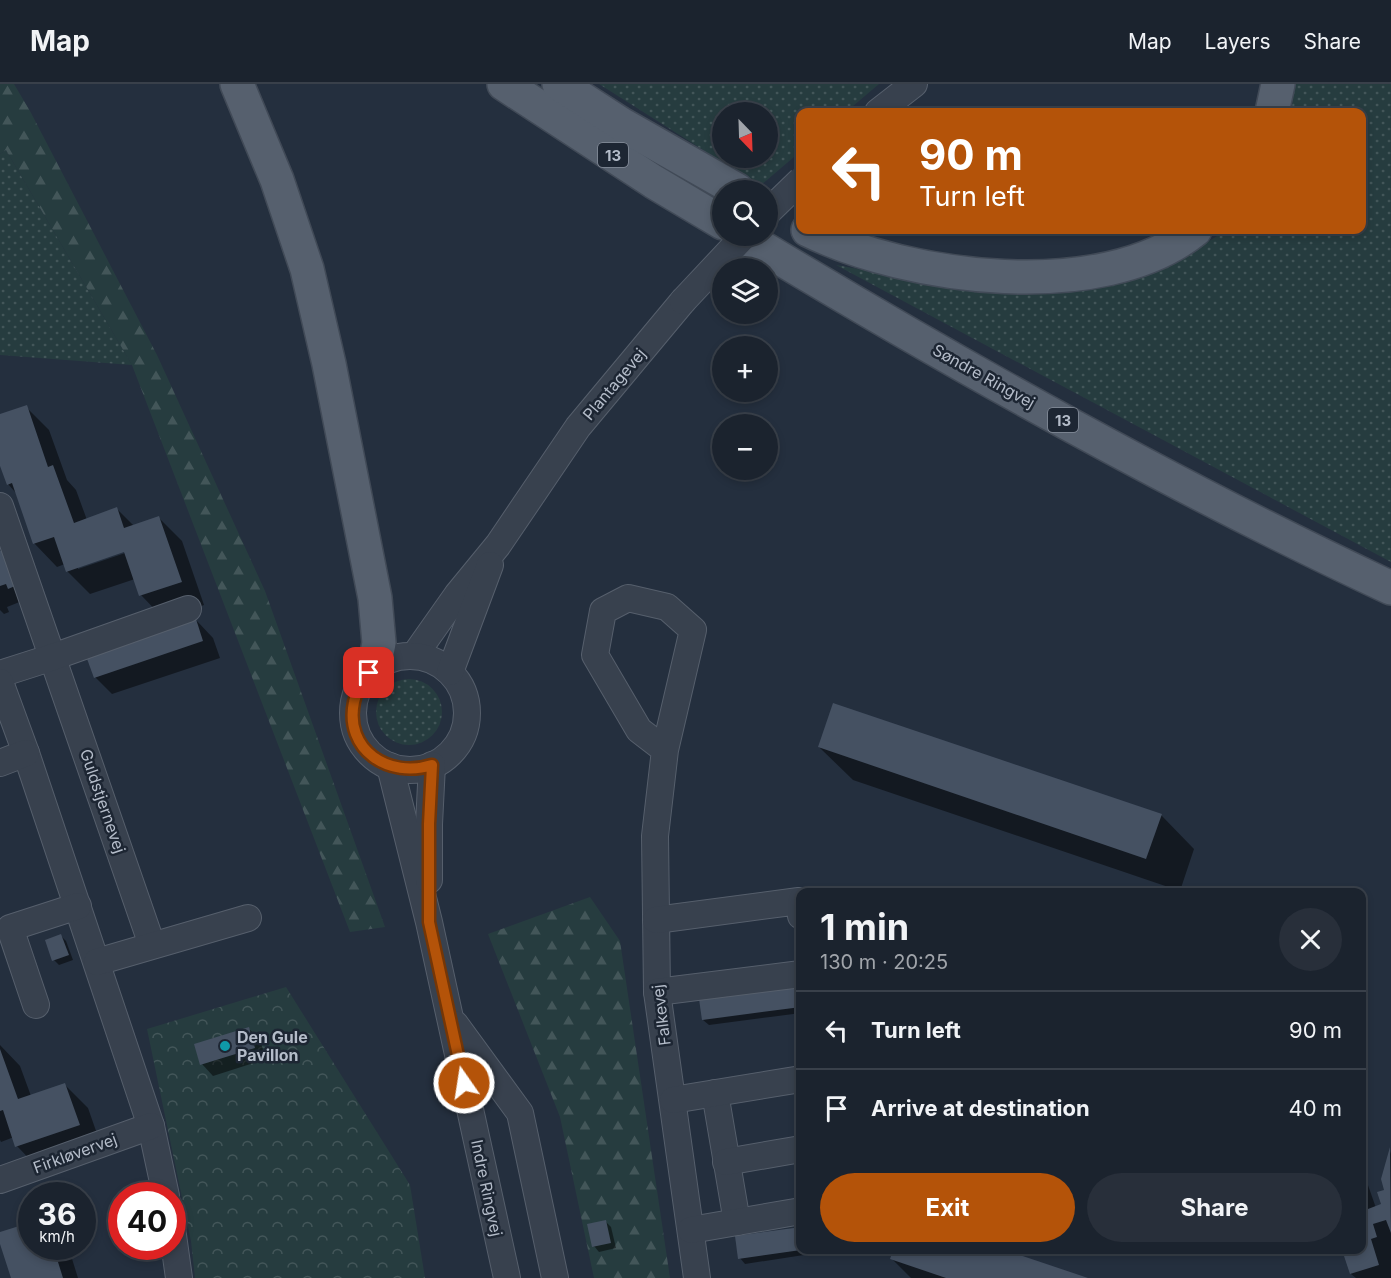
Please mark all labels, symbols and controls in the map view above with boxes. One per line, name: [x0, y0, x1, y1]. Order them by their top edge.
text: Map: [30, 24, 90, 58]
text: Map: [1128, 29, 1172, 54]
text: Layers: [1205, 29, 1271, 54]
text: Share: [1304, 29, 1361, 54]
north arrow: [712, 102, 778, 168]
map controls: [712, 102, 778, 480]
text: 90 m: [919, 129, 1023, 180]
icon: left: [820, 132, 898, 210]
road number: 13: [598, 143, 628, 167]
button: search: [712, 180, 778, 246]
text: Turn left: [919, 180, 1025, 213]
button: layers: [712, 258, 778, 324]
button: +: [712, 336, 778, 402]
street label: Søndre Ringvej: [929, 340, 1039, 412]
street label: Plantagevej: [578, 344, 650, 424]
road number: 13: [1048, 408, 1078, 432]
button: −: [712, 414, 778, 480]
pin: [343, 647, 394, 698]
icon: arrive: [352, 656, 385, 689]
street label: Guldstjernevej: [76, 746, 130, 856]
text: 1 min: [820, 905, 909, 949]
button: close: [1279, 908, 1342, 971]
text: 130 m · 20:25: [820, 950, 948, 974]
street label: Falkevej: [647, 983, 675, 1047]
icon: left: [820, 1014, 853, 1047]
text: Turn left: [871, 1017, 961, 1043]
text: 90 m: [1289, 1017, 1342, 1043]
place label: Den Gule Pavillon: [237, 1027, 308, 1065]
marker: Den Gule Pavillon: [218, 1039, 232, 1053]
position arrow: [432, 1051, 496, 1115]
icon: arrive: [820, 1092, 853, 1125]
text: Arrive at destination: [871, 1095, 1090, 1121]
text: 40 m: [1288, 1095, 1342, 1121]
street label: Firkløvervej: [30, 1129, 120, 1177]
street label: Indre Ringvej: [467, 1138, 507, 1238]
button: Exit: [820, 1173, 1075, 1242]
button: Share: [1087, 1173, 1342, 1242]
speed limit sign: 40: [108, 1182, 186, 1260]
text: 36: [38, 1196, 76, 1232]
text: km/h: [39, 1227, 75, 1246]

